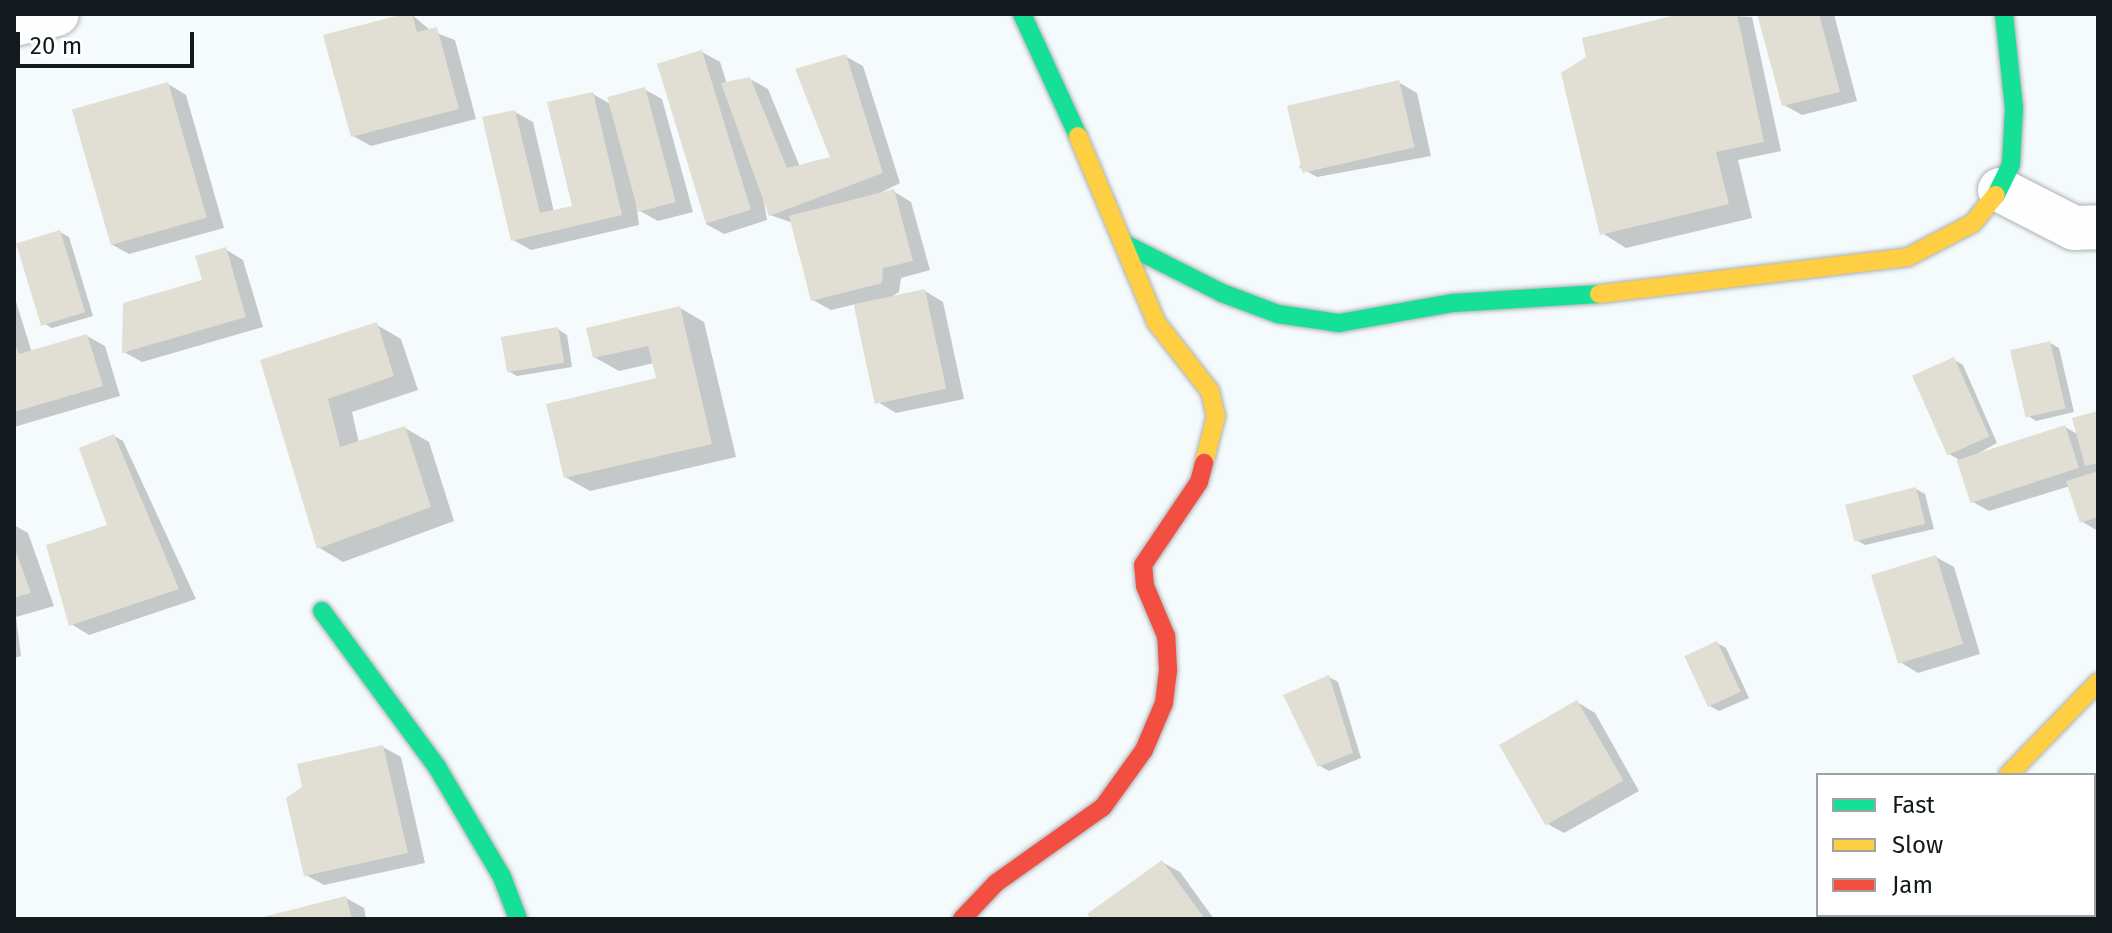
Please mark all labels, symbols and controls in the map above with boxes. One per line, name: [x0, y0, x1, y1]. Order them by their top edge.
scale bar: [20, 16, 198, 66]
text: 20 m: [30, 32, 82, 60]
legend: [1816, 773, 2096, 917]
text: Fast: [1892, 791, 1935, 819]
text: Slow: [1892, 831, 1943, 859]
text: Jam: [1892, 871, 1933, 899]

